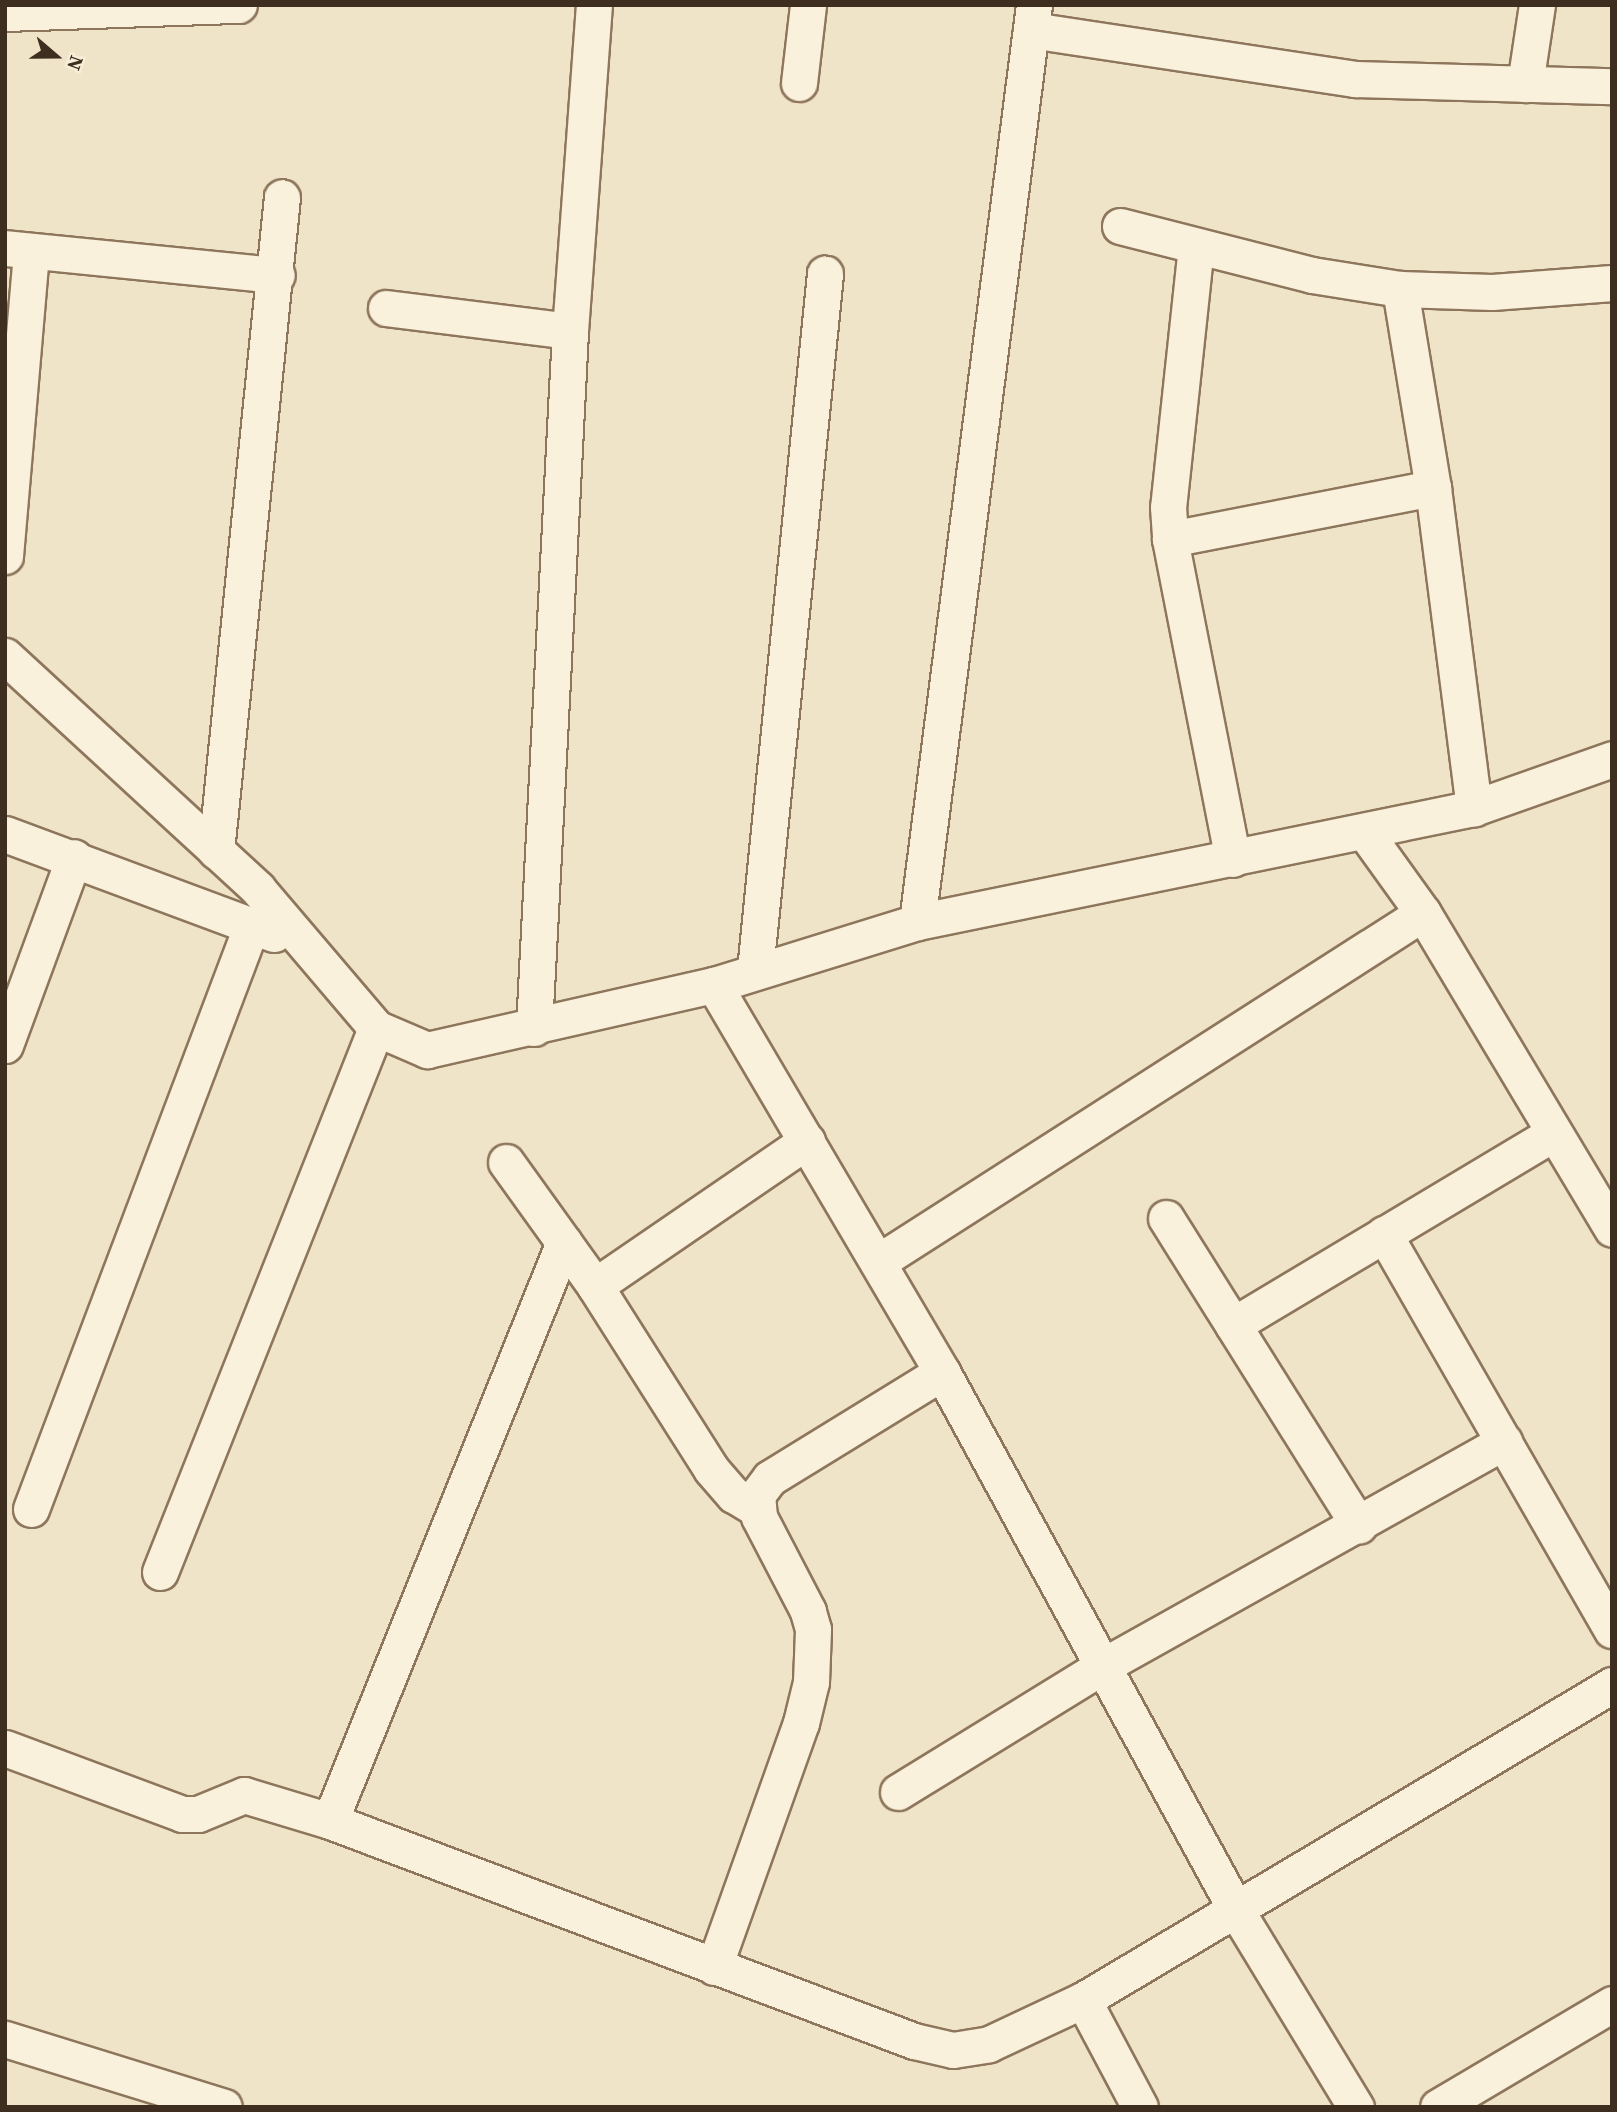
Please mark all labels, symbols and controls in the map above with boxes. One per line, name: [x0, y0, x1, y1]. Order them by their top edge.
north arrow: [21, 21, 91, 91]
text: N: [61, 52, 90, 74]

